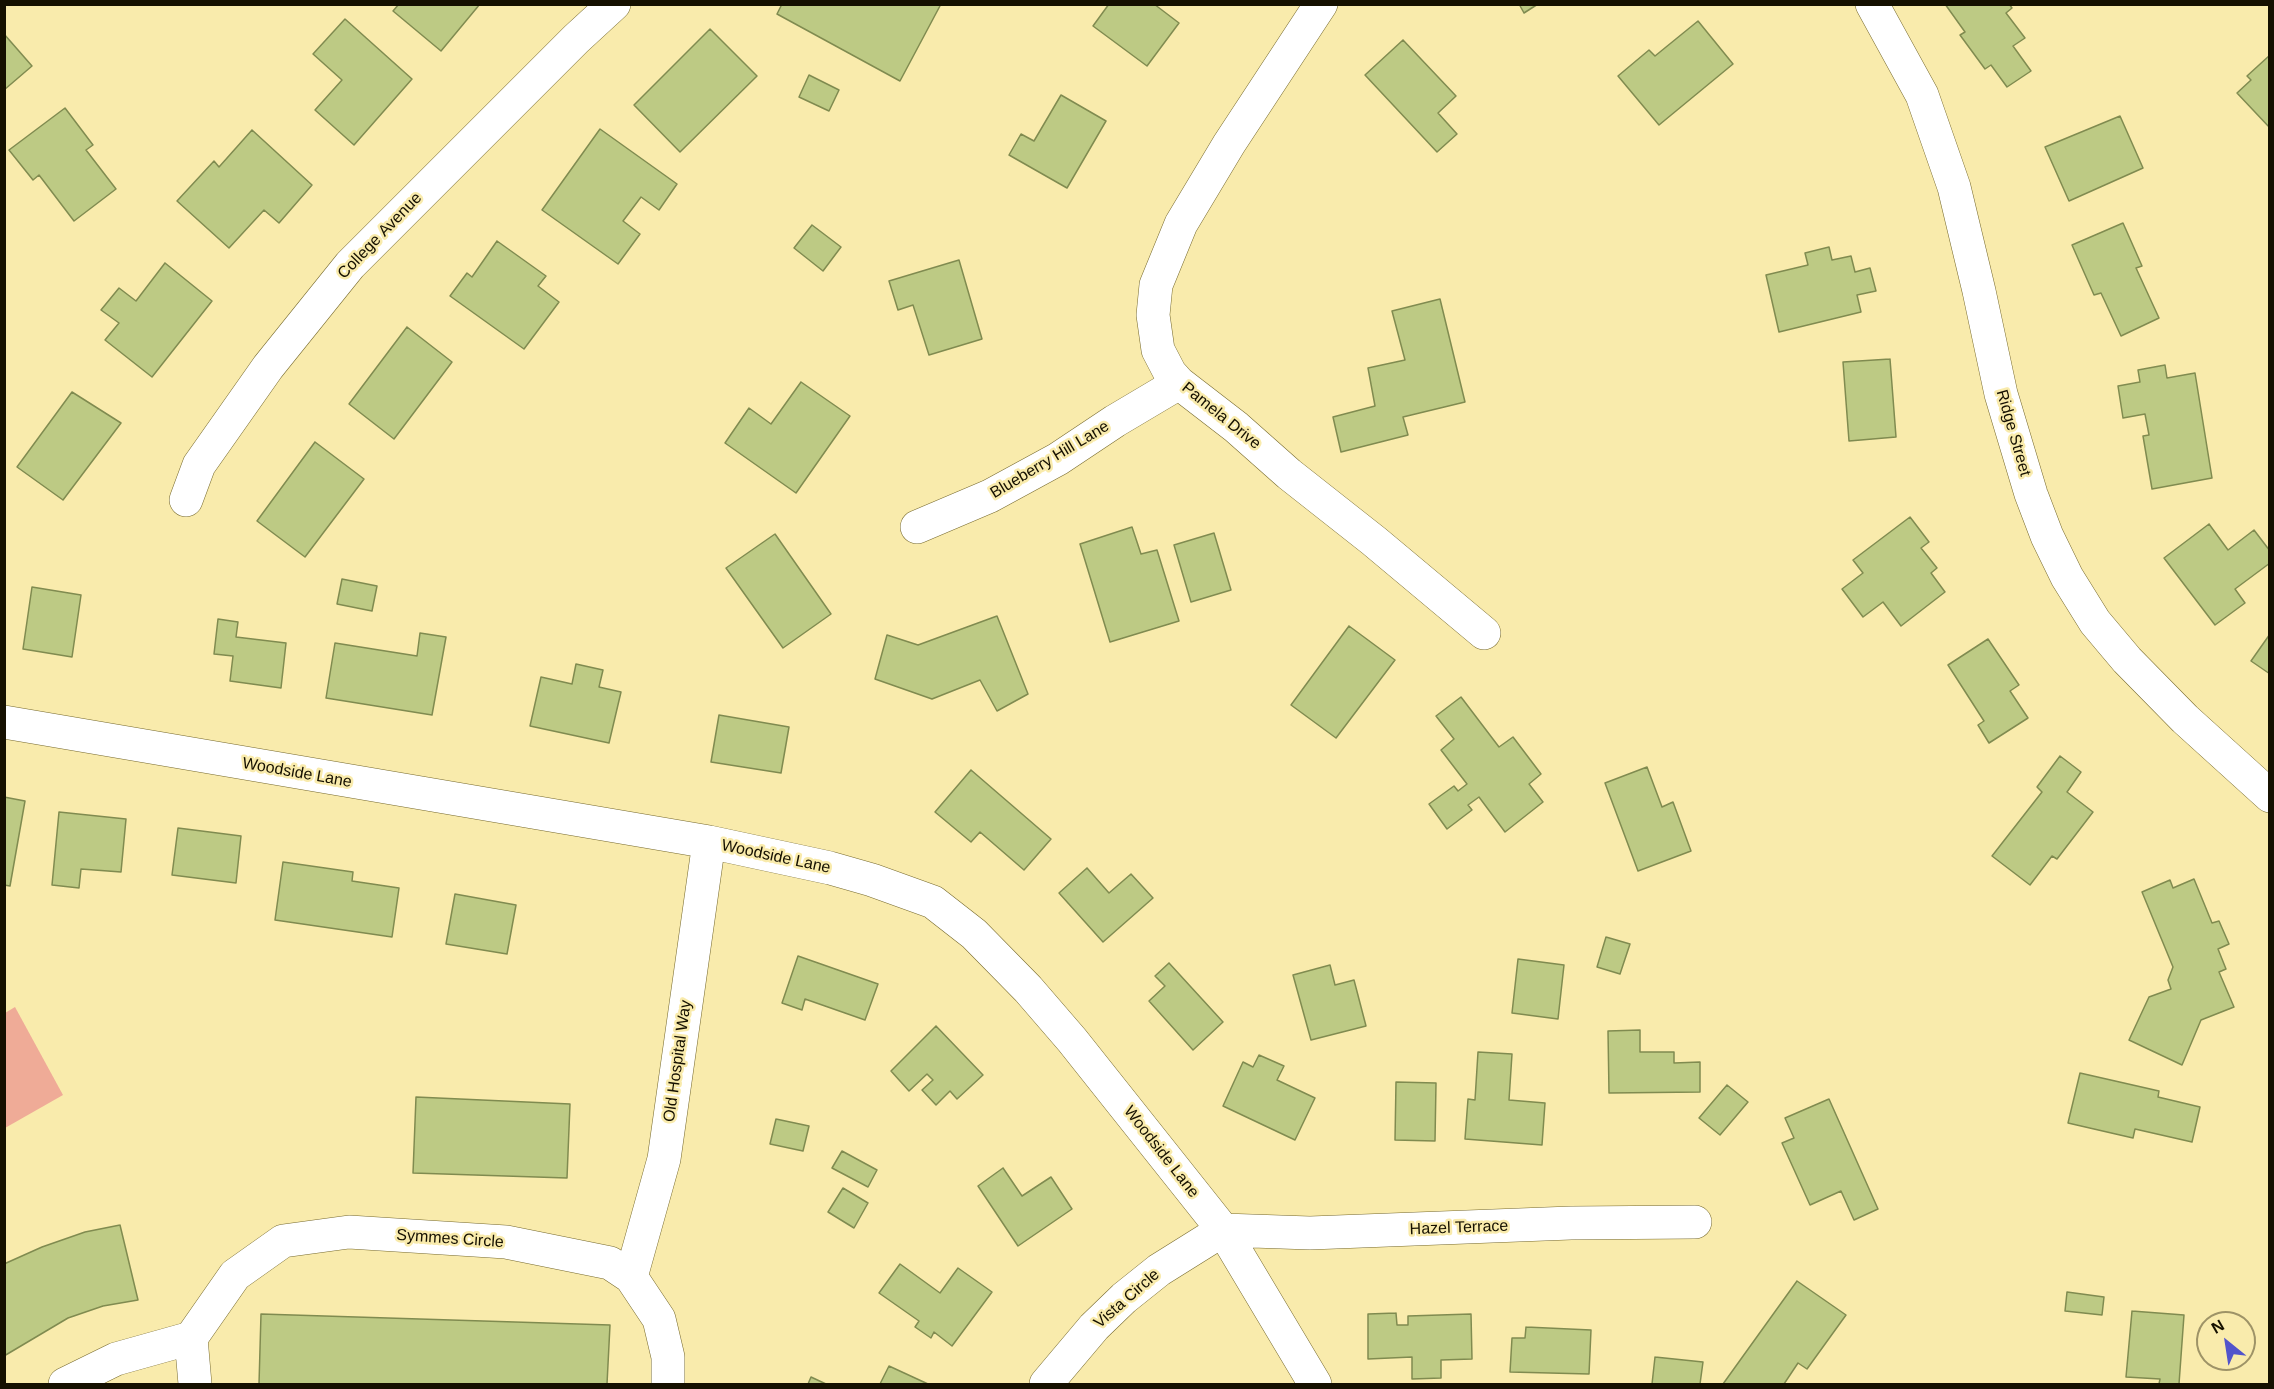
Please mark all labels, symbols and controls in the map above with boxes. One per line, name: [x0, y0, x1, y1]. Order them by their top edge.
street label: College Avenue: [334, 189, 426, 283]
street label: Pamela Drive: [1178, 378, 1264, 454]
street label: Ridge Street: [1992, 388, 2034, 478]
street label: Blueberry Hill Lane: [987, 417, 1113, 503]
street label: Woodside Lane: [241, 754, 353, 792]
street label: Woodside Lane: [720, 836, 832, 878]
street label: Old Hospital Way: [660, 999, 696, 1123]
street label: Woodside Lane: [1119, 1102, 1203, 1202]
street label: Hazel Terrace: [1409, 1217, 1509, 1239]
street label: Symmes Circle: [396, 1226, 504, 1252]
street label: Vista Circle: [1090, 1265, 1164, 1333]
north arrow: [2196, 1311, 2256, 1371]
text: N: [2208, 1316, 2227, 1337]

